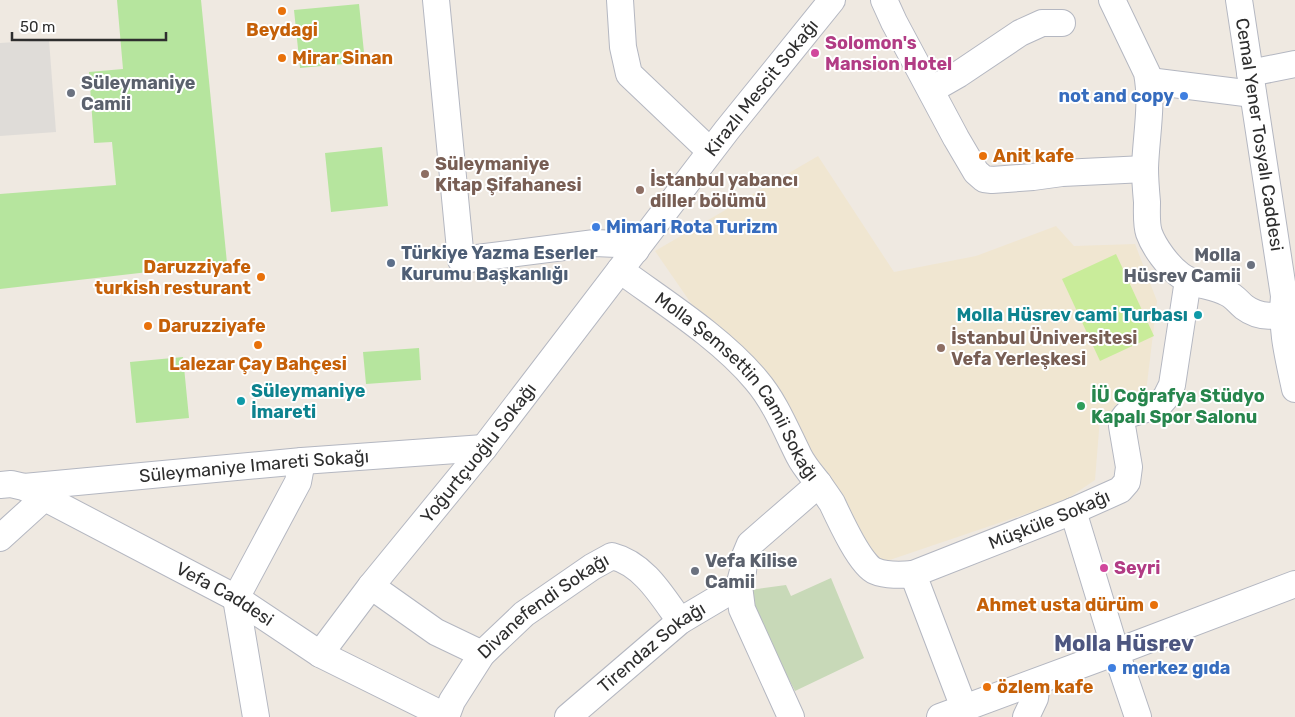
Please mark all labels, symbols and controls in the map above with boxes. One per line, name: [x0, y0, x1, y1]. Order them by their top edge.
marker: Beydagi: [276, 5, 288, 17]
scale bar: [12, 10, 166, 42]
street label: Kirazlı Mescit Sokağı: [700, 15, 823, 161]
street label: Cemal Yener Tosyalı Caddesi: [1231, 16, 1288, 253]
text: 50 m: [20, 18, 55, 36]
place label: Beydagi: [246, 19, 318, 41]
place label: Solomon's Mansion Hotel: [825, 32, 952, 75]
place label: Mirar Sinan: [292, 47, 393, 69]
marker: Solomon's Mansion Hotel: [809, 47, 821, 59]
marker: Mirar Sinan: [276, 52, 288, 64]
place label: Süleymaniye Camii: [81, 72, 196, 115]
place label: not and copy: [1059, 85, 1174, 107]
marker: Süleymaniye Camii: [65, 87, 77, 99]
marker: not and copy: [1178, 90, 1190, 102]
place label: Anit kafe: [993, 145, 1075, 167]
marker: Anit kafe: [977, 150, 989, 162]
place label: Süleymaniye Kitap Şifahanesi: [435, 153, 582, 196]
marker: Süleymaniye Kitap Şifahanesi: [419, 168, 431, 180]
place label: İstanbul yabancı diller bölümü: [650, 169, 798, 212]
marker: İstanbul yabancı diller bölümü: [634, 184, 646, 196]
place label: Mimari Rota Turizm: [606, 216, 778, 238]
marker: Mimari Rota Turizm: [590, 221, 602, 233]
place label: Türkiye Yazma Eserler Kurumu Başkanlığı: [401, 242, 598, 285]
place label: Molla Hüsrev Camii: [1124, 244, 1241, 287]
place label: Daruzziyafe turkish resturant: [95, 256, 251, 299]
marker: Türkiye Yazma Eserler Kurumu Başkanlığı: [385, 257, 397, 269]
marker: Molla Hüsrev Camii: [1245, 259, 1257, 271]
marker: Daruzziyafe turkish resturant: [255, 271, 267, 283]
street label: Molla Şemsettin Camii Sokağı: [651, 287, 823, 485]
place label: Molla Hüsrev cami Turbası: [956, 304, 1188, 326]
marker: Molla Hüsrev cami Turbası: [1192, 309, 1204, 321]
place label: Daruzziyafe: [158, 315, 266, 337]
marker: Daruzziyafe: [142, 320, 154, 332]
place label: İstanbul Üniversitesi Vefa Yerleşkesi: [951, 327, 1138, 370]
marker: Lalezar Çay Bahçesi: [252, 339, 264, 351]
marker: İstanbul Üniversitesi Vefa Yerleşkesi: [935, 342, 947, 354]
place label: Lalezar Çay Bahçesi: [169, 353, 347, 375]
street label: Yoğurtçuoğlu Sokağı: [416, 378, 541, 528]
place label: Süleymaniye İmareti: [251, 380, 366, 423]
place label: İÜ Coğrafya Stüdyo Kapalı Spor Salonu: [1091, 385, 1265, 428]
marker: Süleymaniye İmareti: [235, 395, 247, 407]
marker: İÜ Coğrafya Stüdyo Kapalı Spor Salonu: [1075, 400, 1087, 412]
street label: Süleymaniye Imareti Sokağı: [138, 445, 370, 487]
street label: Müşküle Sokağı: [985, 485, 1113, 554]
street label: Divanefendi Sokağı: [473, 549, 613, 663]
place label: Vefa Kilise Camii: [705, 550, 798, 593]
place label: Seyri: [1114, 557, 1160, 579]
street label: Vefa Caddesi: [172, 558, 278, 631]
marker: Seyri: [1098, 562, 1110, 574]
marker: Vefa Kilise Camii: [689, 565, 701, 577]
place label: Ahmet usta dürüm: [977, 594, 1144, 616]
street label: Tirendaz Sokağı: [593, 597, 709, 697]
marker: Ahmet usta dürüm: [1148, 599, 1160, 611]
district label: Molla Hüsrev: [1054, 630, 1194, 657]
place label: merkez gıda: [1122, 657, 1230, 679]
marker: merkez gıda: [1106, 662, 1118, 674]
place label: özlem kafe: [997, 676, 1094, 698]
marker: özlem kafe: [981, 681, 993, 693]

